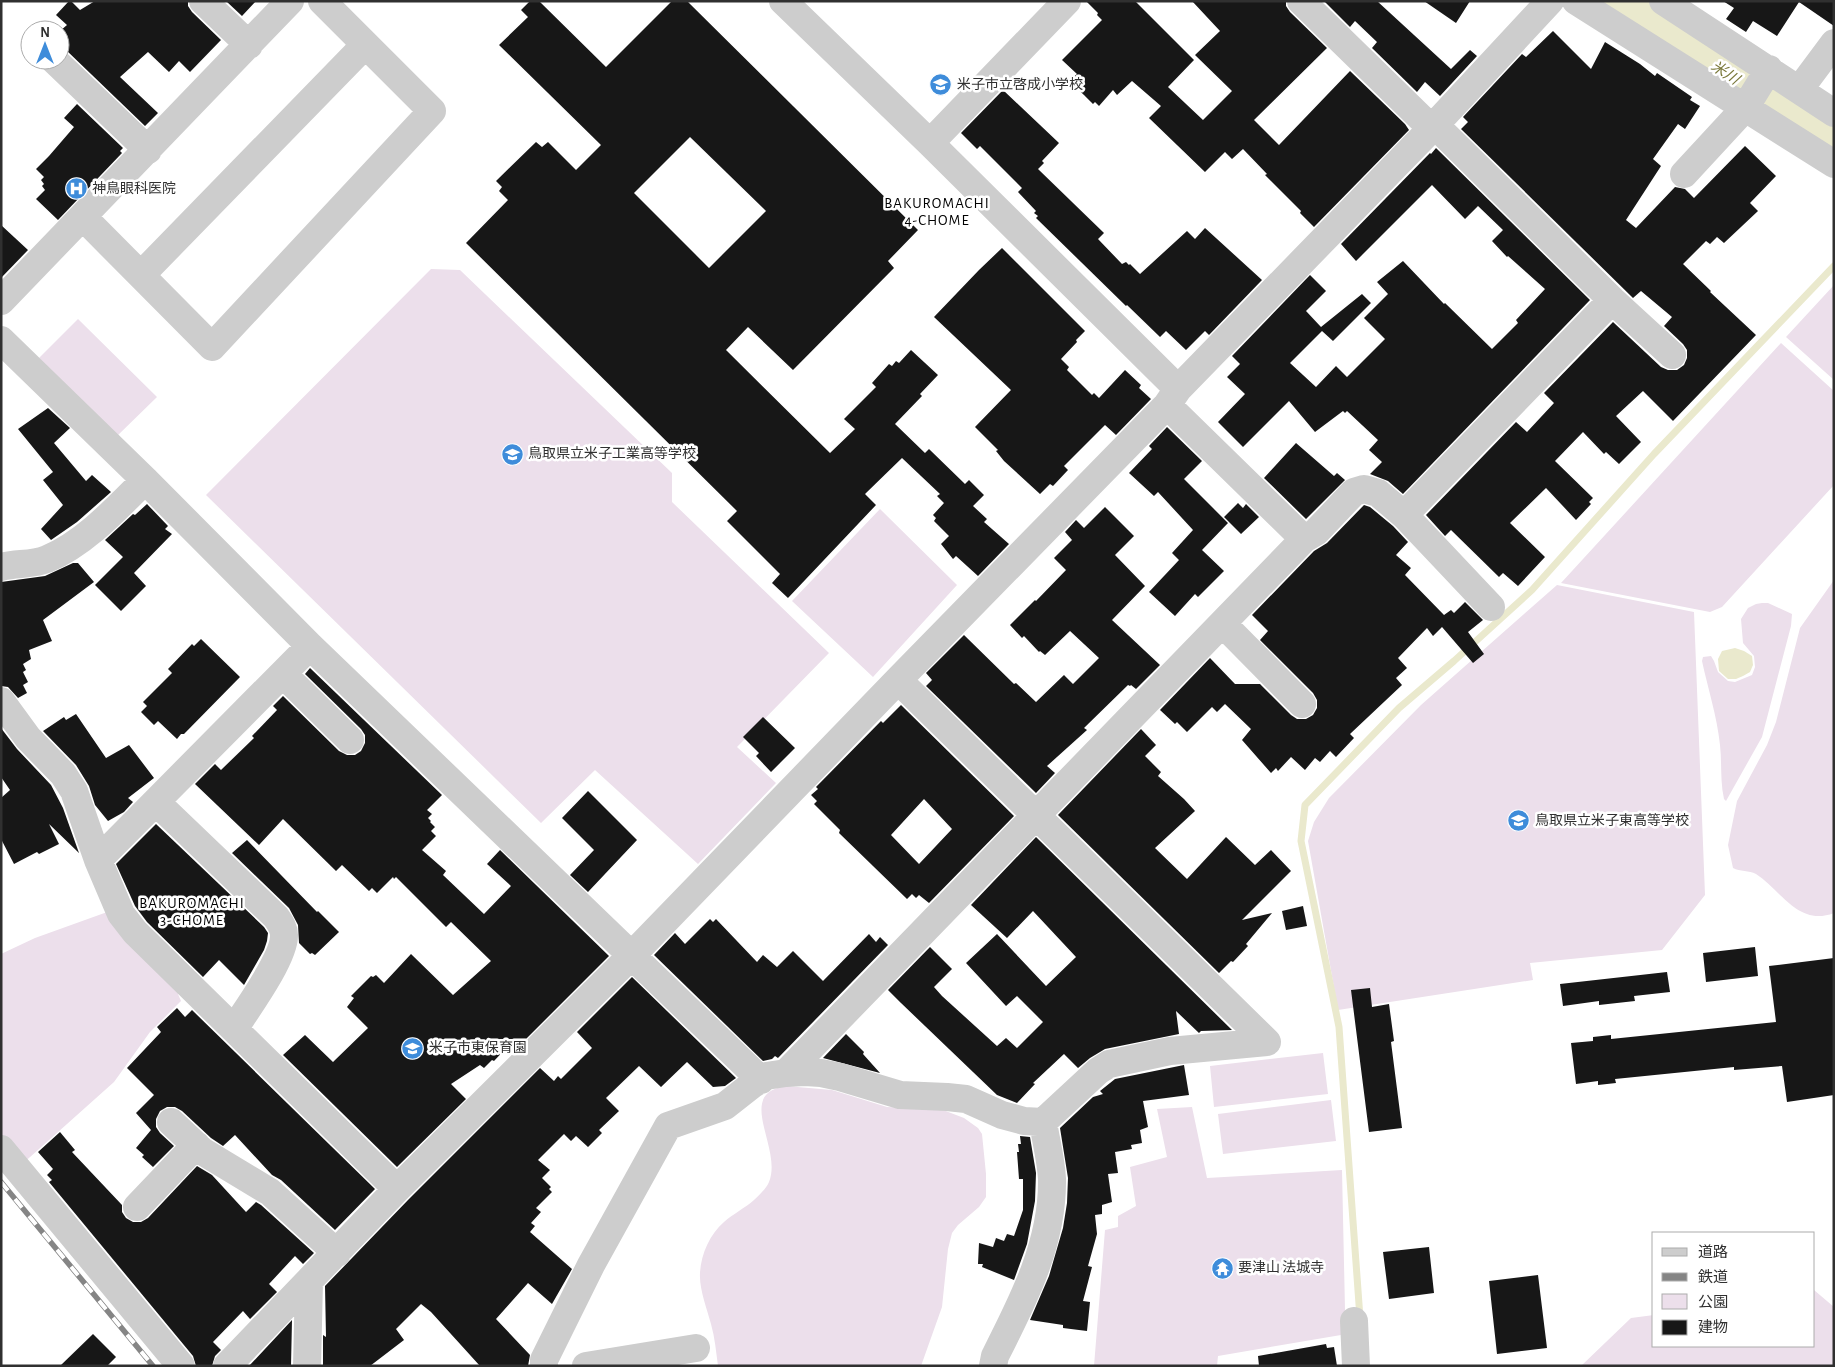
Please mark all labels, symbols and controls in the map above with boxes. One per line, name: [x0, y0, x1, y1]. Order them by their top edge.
north arrow: [20, 20, 70, 70]
text: N: [40, 26, 50, 40]
water label: 米川: [1708, 58, 1744, 89]
school or university icon: 米子市立啓成小学校: [929, 73, 953, 97]
place label: 米子市立啓成小学校: [957, 77, 1083, 92]
hospital icon: 神鳥眼科医院: [64, 177, 88, 201]
place label: 神鳥眼科医院: [92, 181, 176, 196]
district label: BAKUROMACHI 4-CHOME: [884, 196, 990, 228]
school or university icon: 鳥取県立米子工業高等学校: [500, 442, 524, 466]
place label: 鳥取県立米子工業高等学校: [528, 445, 696, 461]
school or university icon: 鳥取県立米子東高等学校: [1507, 809, 1531, 833]
place label: 鳥取県立米子東高等学校: [1535, 812, 1689, 828]
district label: BAKUROMACHI 3-CHOME: [139, 896, 245, 928]
school or university icon: 米子市東保育園: [401, 1036, 425, 1060]
place label: 米子市東保育園: [429, 1040, 527, 1055]
legend: [1652, 1232, 1815, 1347]
text: 道路: [1698, 1244, 1728, 1260]
temple icon: 要津山 法城寺: [1210, 1256, 1234, 1280]
place label: 要津山 法城寺: [1238, 1260, 1324, 1275]
text: 鉄道: [1698, 1269, 1728, 1285]
text: 公園: [1698, 1294, 1728, 1310]
text: 建物: [1698, 1319, 1728, 1335]

